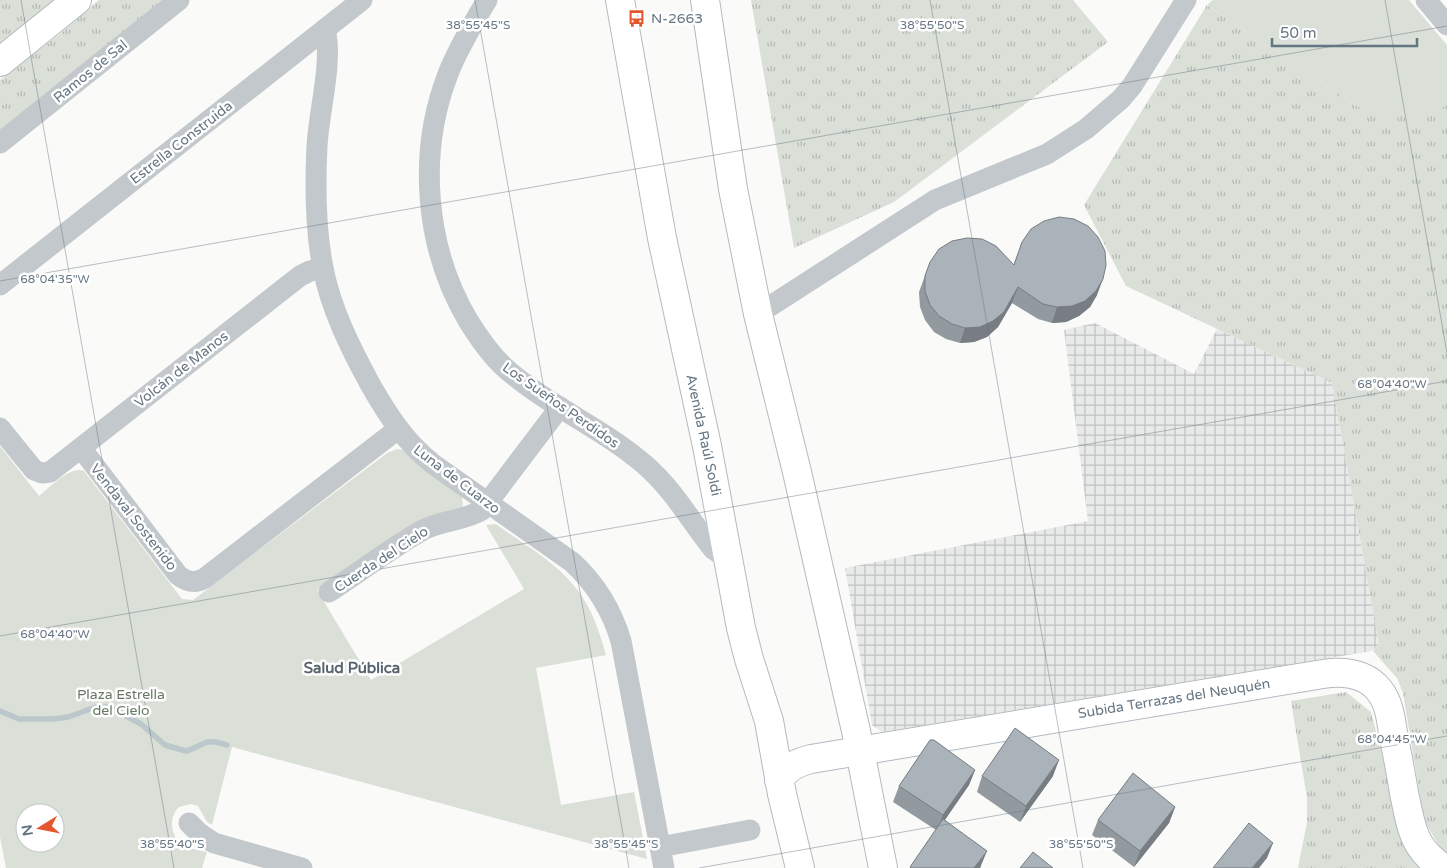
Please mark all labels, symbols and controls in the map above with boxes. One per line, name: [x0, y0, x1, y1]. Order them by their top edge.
bus stop icon: N-2663: [627, 8, 647, 28]
place label: N-2663: [651, 10, 703, 27]
scale bar: [1272, 15, 1417, 47]
text: 38°55'45"S: [446, 18, 510, 32]
text: 38°55'50"S: [900, 18, 964, 32]
text: 50 m: [1280, 24, 1317, 42]
street label: Ramos de Sal: [50, 36, 131, 106]
street label: Estrella Construida: [127, 97, 236, 188]
text: 68°04'35"W: [20, 272, 90, 286]
street label: Volcán de Manos: [131, 327, 232, 411]
street label: Los Sueños Perdidos: [499, 359, 622, 452]
street label: Avenida Raúl Soldi: [682, 373, 725, 497]
text: 68°04'40"W: [1357, 377, 1427, 391]
street label: Luna de Cuarzo: [410, 441, 503, 517]
street label: Vendaval Sostenido: [87, 461, 181, 574]
street label: Cuerda del Cielo: [331, 523, 431, 596]
text: 68°04'40"W: [20, 627, 90, 641]
district label: Salud Pública: [304, 659, 400, 677]
street label: Subida Terrazas del Neuquén: [1077, 675, 1271, 722]
park label: Plaza Estrella del Cielo: [77, 686, 165, 719]
text: 68°04'45"W: [1357, 732, 1427, 746]
north arrow: [15, 803, 65, 853]
text: N: [18, 823, 37, 837]
text: 38°55'40"S: [140, 837, 204, 851]
text: 38°55'45"S: [594, 837, 658, 851]
text: 38°55'50"S: [1049, 837, 1113, 851]

